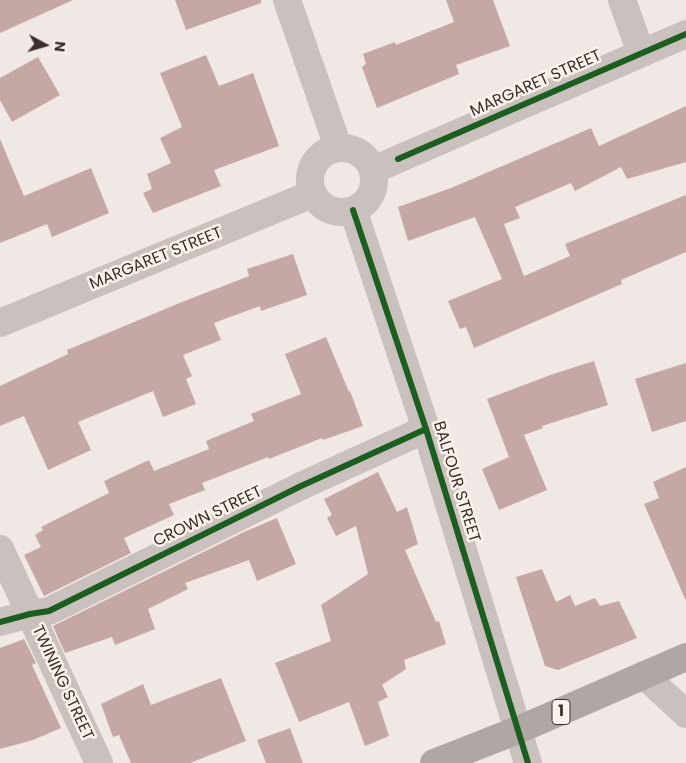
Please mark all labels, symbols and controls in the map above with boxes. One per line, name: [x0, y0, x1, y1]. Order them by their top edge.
north arrow: [20, 20, 70, 70]
text: N: [49, 40, 70, 53]
street label: MARGARET STREET: [468, 47, 604, 121]
street label: MARGARET STREET: [87, 224, 225, 294]
street label: BALFOUR STREET: [428, 419, 484, 545]
street label: CROWN STREET: [150, 482, 266, 552]
street label: TWINING STREET: [27, 623, 97, 743]
road number: 1: [552, 700, 570, 724]

